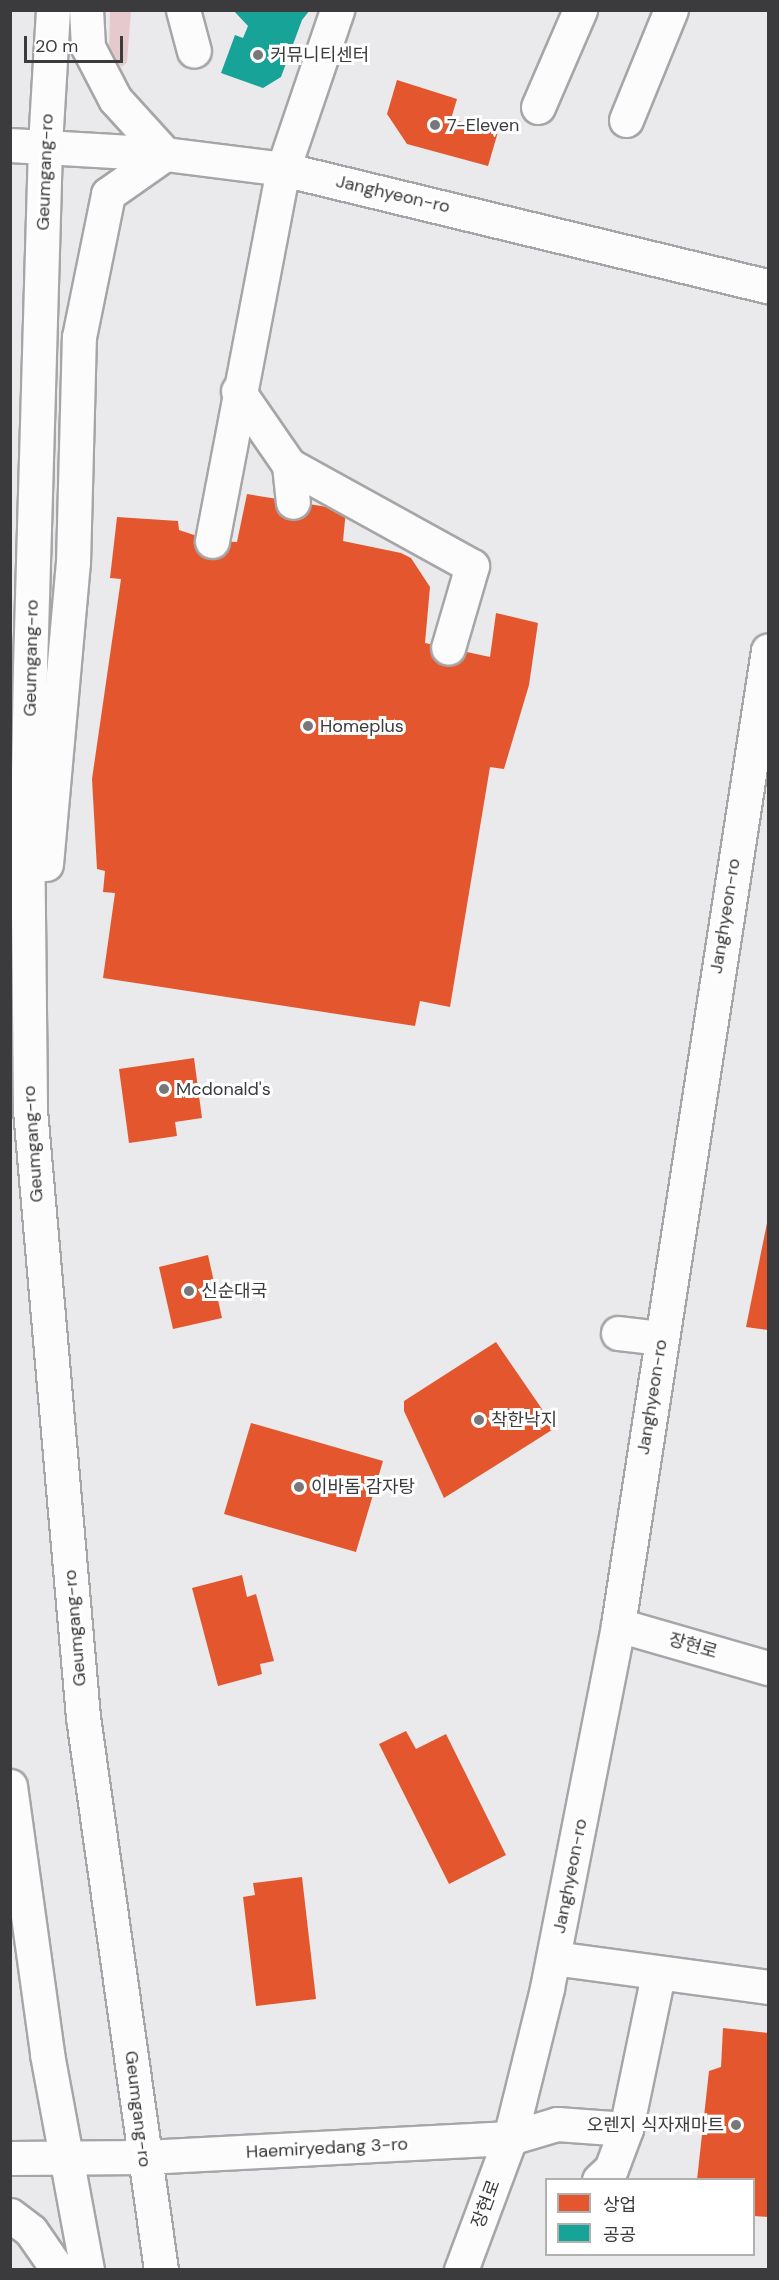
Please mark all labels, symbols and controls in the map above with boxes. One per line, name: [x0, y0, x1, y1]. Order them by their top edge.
scale bar: [27, 24, 126, 62]
text: 20 m: [35, 34, 78, 58]
place label: 커뮤니티센터: [270, 44, 369, 66]
marker: 커뮤니티센터: [251, 48, 265, 62]
street label: Geumgang-ro: [32, 113, 58, 231]
place label: 7-Eleven: [447, 114, 519, 136]
marker: 7-Eleven: [428, 118, 442, 132]
street label: Janghyeon-ro: [334, 170, 452, 218]
street label: Geumgang-ro: [19, 599, 43, 717]
place label: Homeplus: [320, 715, 404, 737]
marker: Homeplus: [301, 719, 315, 733]
street label: Janghyeon-ro: [705, 857, 745, 975]
place label: Mcdonald's: [176, 1078, 271, 1100]
marker: Mcdonald's: [157, 1082, 171, 1096]
street label: Geumgang-ro: [18, 1085, 48, 1203]
place label: 신순대국: [201, 1280, 267, 1302]
marker: 신순대국: [182, 1284, 196, 1298]
street label: Janghyeon-ro: [632, 1338, 672, 1456]
place label: 착한낙지: [491, 1409, 557, 1431]
marker: 착한낙지: [472, 1413, 486, 1427]
place label: 이바돔 감자탕: [311, 1476, 415, 1498]
marker: 이바돔 감자탕: [292, 1480, 306, 1494]
street label: Geumgang-ro: [59, 1569, 91, 1687]
street label: 장현로: [666, 1629, 720, 1663]
street label: Janghyeon-ro: [548, 1817, 592, 1935]
street label: Geumgang-ro: [120, 2050, 156, 2168]
place label: 오렌지 식자재마트: [587, 2114, 724, 2136]
marker: 오렌지 식자재마트: [729, 2118, 743, 2132]
street label: Haemiryedang 3-ro: [245, 2133, 409, 2163]
street label: 장현로: [467, 2177, 505, 2231]
legend: [545, 2178, 755, 2256]
text: 상업: [603, 2193, 636, 2217]
text: 공공: [603, 2223, 636, 2247]

